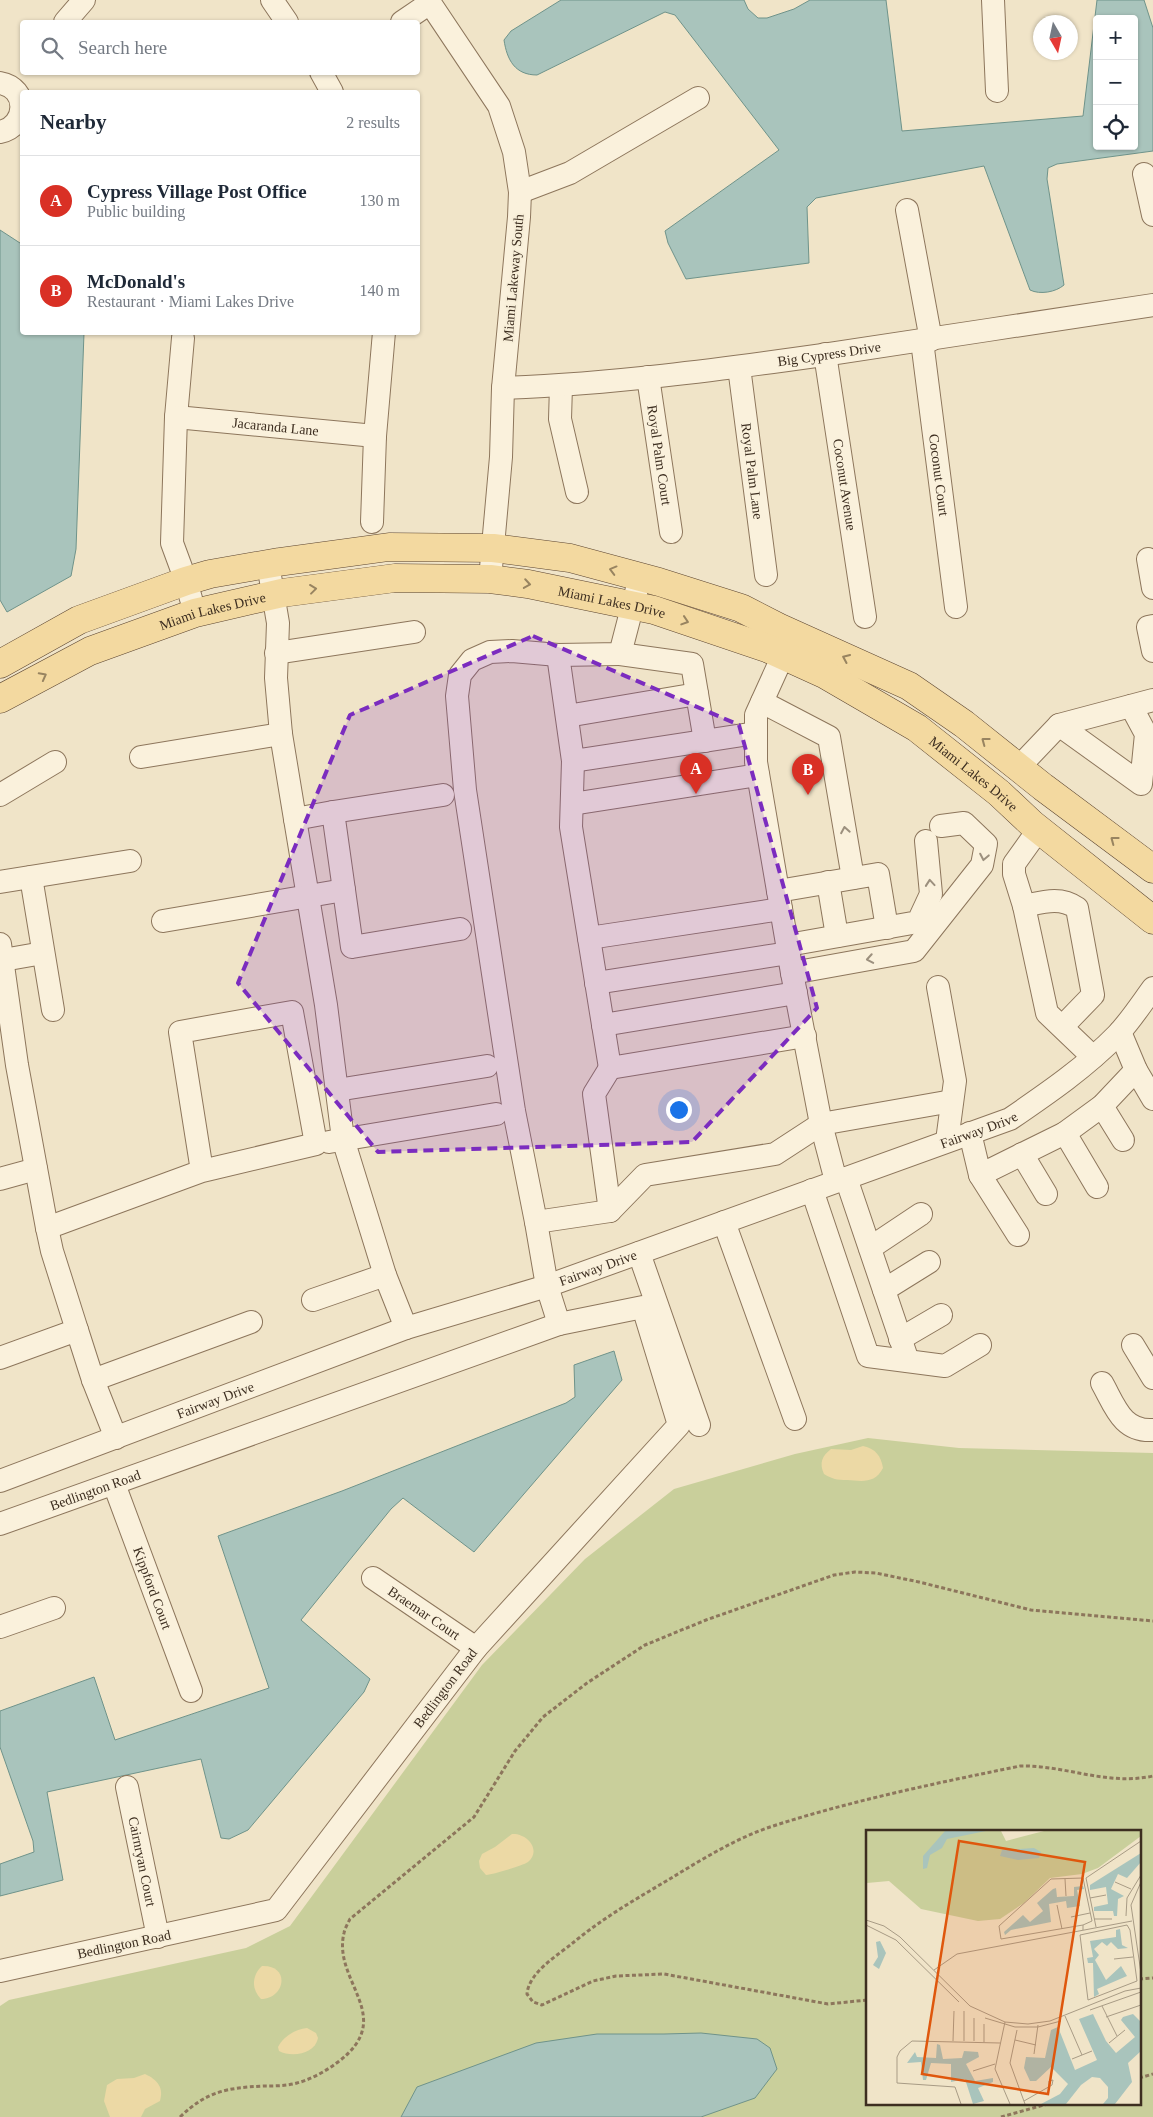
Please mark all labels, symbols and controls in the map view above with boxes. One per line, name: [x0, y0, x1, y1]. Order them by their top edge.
north arrow: [1033, 15, 1078, 60]
map controls: [1093, 15, 1138, 150]
button: +: [1093, 15, 1138, 60]
search box: [20, 20, 420, 75]
icon: search: [38, 34, 66, 62]
text: Search here: [78, 37, 167, 58]
button: −: [1093, 60, 1138, 105]
button: locate: [1093, 105, 1138, 150]
text: Nearby: [40, 110, 107, 134]
text: 2 results: [346, 114, 400, 131]
text: Cypress Village Post Office: [87, 181, 307, 202]
text: A: [50, 192, 62, 209]
text: 130 m: [360, 192, 400, 209]
text: Public building: [87, 203, 185, 220]
street label: Miami Lakeway South: [500, 213, 527, 343]
text: McDonald's: [87, 271, 185, 292]
text: B: [51, 282, 61, 299]
text: 140 m: [360, 282, 400, 299]
text: Restaurant · Miami Lakes Drive: [87, 293, 294, 310]
street label: Big Cypress Drive: [777, 339, 882, 369]
street label: Royal Palm Court: [644, 404, 674, 506]
street label: Jacaranda Lane: [232, 415, 319, 439]
street label: Royal Palm Lane: [738, 422, 766, 520]
street label: Coconut Court: [926, 433, 951, 517]
street label: Coconut Avenue: [830, 438, 859, 532]
one-way arrow: [610, 565, 618, 575]
one-way arrow: [522, 578, 531, 588]
street label: Miami Lakes Drive: [557, 583, 668, 621]
one-way arrow: [309, 584, 317, 595]
street label: Miami Lakes Drive: [157, 590, 267, 633]
one-way arrow: [680, 615, 688, 625]
one-way arrow: [842, 653, 851, 664]
one-way arrow: [38, 672, 47, 682]
street label: Miami Lakes Drive: [926, 734, 1020, 815]
one-way arrow: [982, 738, 991, 746]
pin: A: [680, 753, 712, 794]
pin: B: [792, 754, 824, 795]
one-way arrow: [841, 826, 851, 835]
one-way arrow: [1111, 837, 1120, 845]
one-way arrow: [979, 852, 990, 861]
one-way arrow: [925, 879, 936, 887]
one-way arrow: [866, 953, 875, 963]
your location: [666, 1097, 692, 1123]
street label: Fairway Drive: [938, 1109, 1021, 1152]
street label: Fairway Drive: [557, 1247, 639, 1289]
street label: Fairway Drive: [175, 1379, 256, 1422]
street label: Bedlington Road: [48, 1467, 143, 1514]
street label: Kippford Court: [130, 1545, 174, 1632]
street label: Braemar Court: [385, 1584, 463, 1643]
street label: Bedlington Road: [411, 1646, 480, 1731]
street label: Cairnryan Court: [125, 1815, 159, 1908]
inset map: [866, 1830, 1140, 2104]
street label: Bedlington Road: [76, 1927, 172, 1962]

